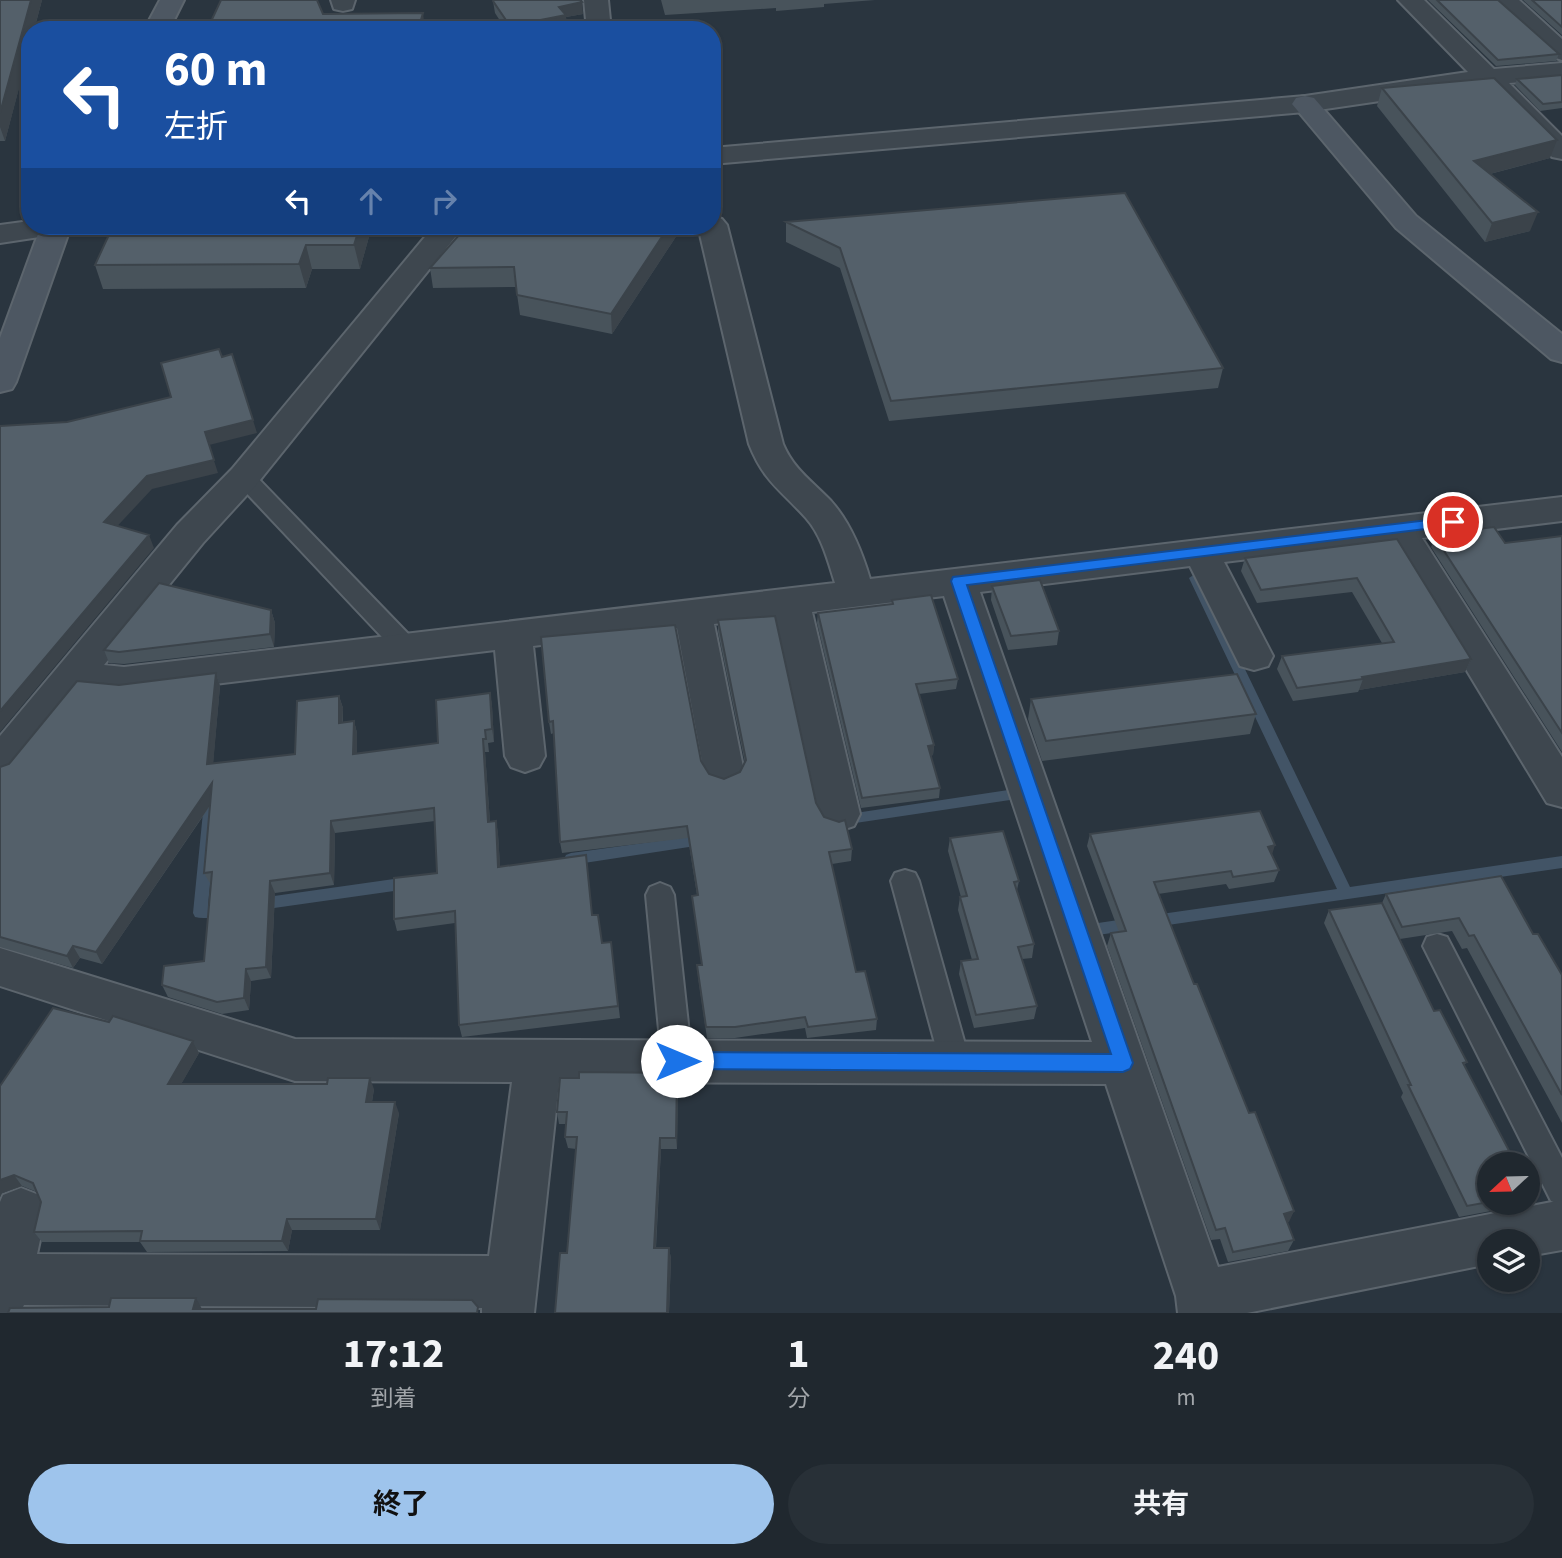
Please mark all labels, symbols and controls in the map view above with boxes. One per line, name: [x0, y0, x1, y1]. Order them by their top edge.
text: 60 m: [164, 35, 268, 105]
icon: left: [49, 49, 140, 140]
text: 左折: [164, 104, 228, 150]
icon: left: [279, 182, 317, 220]
icon: ahead: [352, 182, 390, 220]
icon: right: [425, 182, 463, 220]
pin: [1423, 492, 1483, 552]
icon: arrive: [1434, 503, 1472, 541]
position arrow: [640, 1024, 714, 1098]
north arrow: [1477, 1152, 1540, 1214]
map controls: [1477, 1152, 1540, 1292]
button: layers: [1477, 1229, 1540, 1292]
text: 17:12: [343, 1324, 444, 1384]
text: 1: [787, 1324, 809, 1384]
text: 240: [1153, 1326, 1219, 1386]
text: m: [1176, 1381, 1195, 1414]
text: 到着: [370, 1382, 416, 1415]
text: 分: [787, 1382, 810, 1415]
button: 終了: [28, 1464, 774, 1544]
button: 共有: [788, 1464, 1534, 1544]

